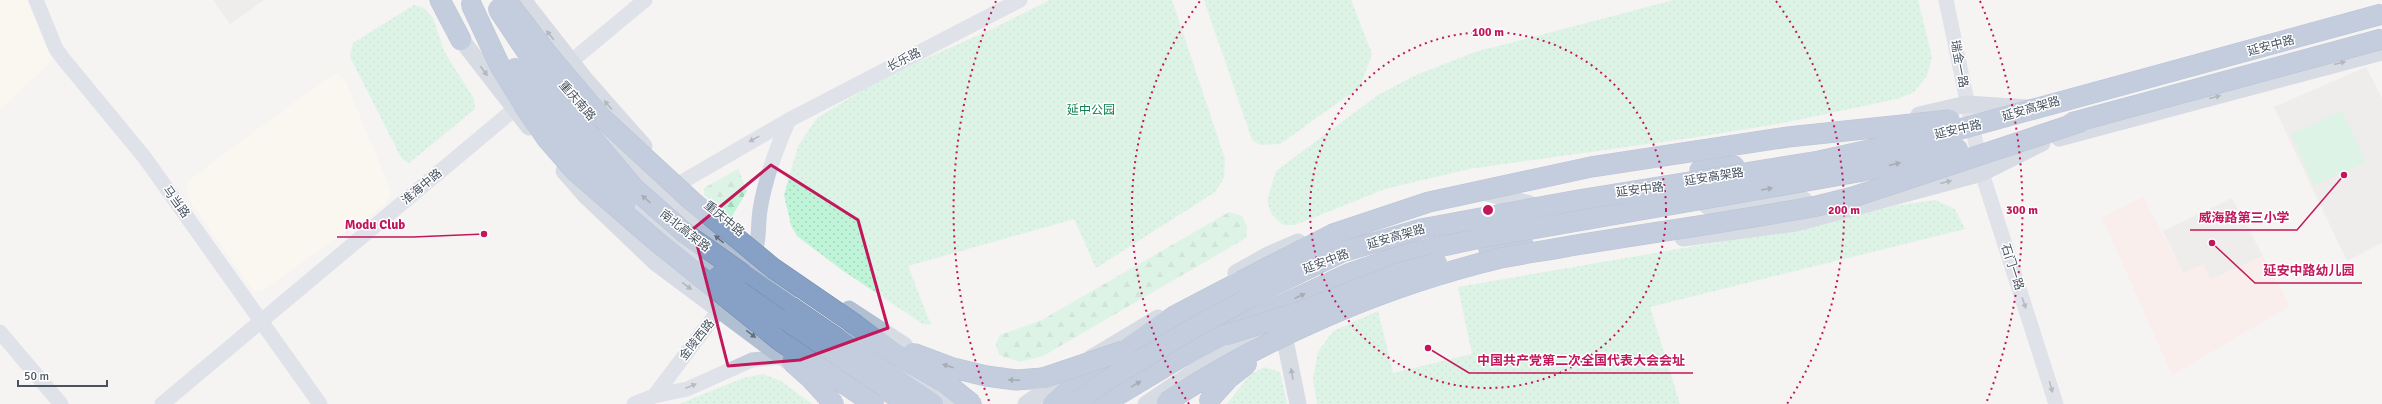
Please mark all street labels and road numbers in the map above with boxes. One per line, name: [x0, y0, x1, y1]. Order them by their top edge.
street label: 延安中路: [2246, 33, 2296, 59]
street label: 瑞金一路: [1947, 39, 1971, 89]
street label: 长乐路: [885, 45, 923, 75]
street label: 重庆南路: [556, 78, 598, 124]
street label: 延安高架路: [2000, 94, 2062, 124]
street label: 延安中路: [1933, 117, 1983, 143]
street label: 延安高架路: [1683, 165, 1745, 189]
street label: 淮海中路: [399, 166, 445, 208]
street label: 延安中路: [1615, 180, 1665, 200]
street label: 马当路: [159, 183, 193, 221]
street label: 重庆中路: [701, 198, 747, 240]
street label: 南北高架路: [657, 207, 713, 255]
street label: 延安高架路: [1365, 222, 1427, 252]
street label: 石门一路: [1997, 242, 2027, 292]
street label: 延安中路: [1301, 246, 1351, 278]
street label: 金陵西路: [676, 316, 718, 364]

